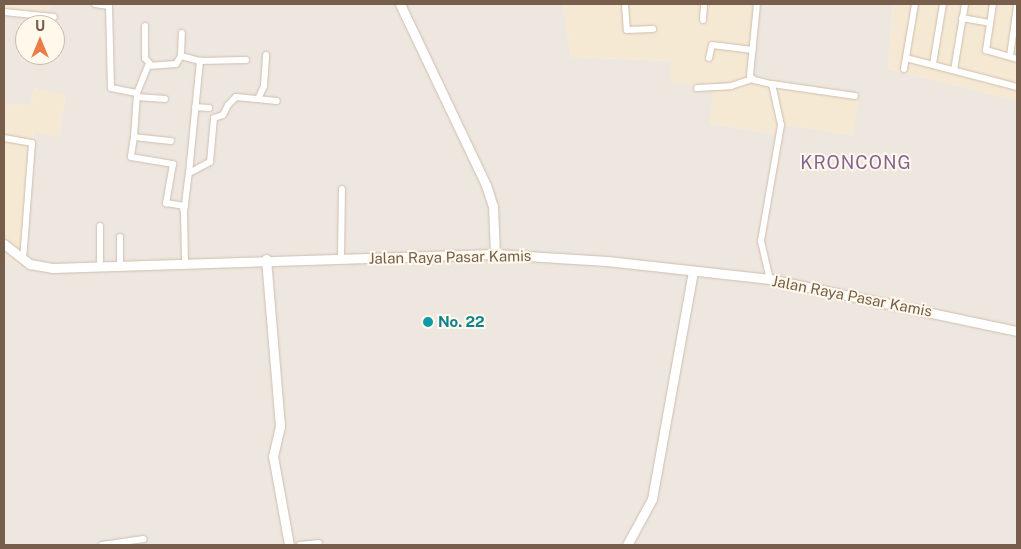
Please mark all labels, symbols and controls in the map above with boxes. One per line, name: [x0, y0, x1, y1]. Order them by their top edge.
north arrow: [15, 15, 65, 65]
text: U: [35, 18, 45, 34]
district label: KRONCONG: [799, 152, 913, 174]
street label: Jalan Raya Pasar Kamis: [368, 247, 532, 267]
street label: Jalan Raya Pasar Kamis: [770, 272, 934, 320]
place label: No. 22: [438, 313, 485, 331]
marker: No. 22: [422, 316, 434, 328]

